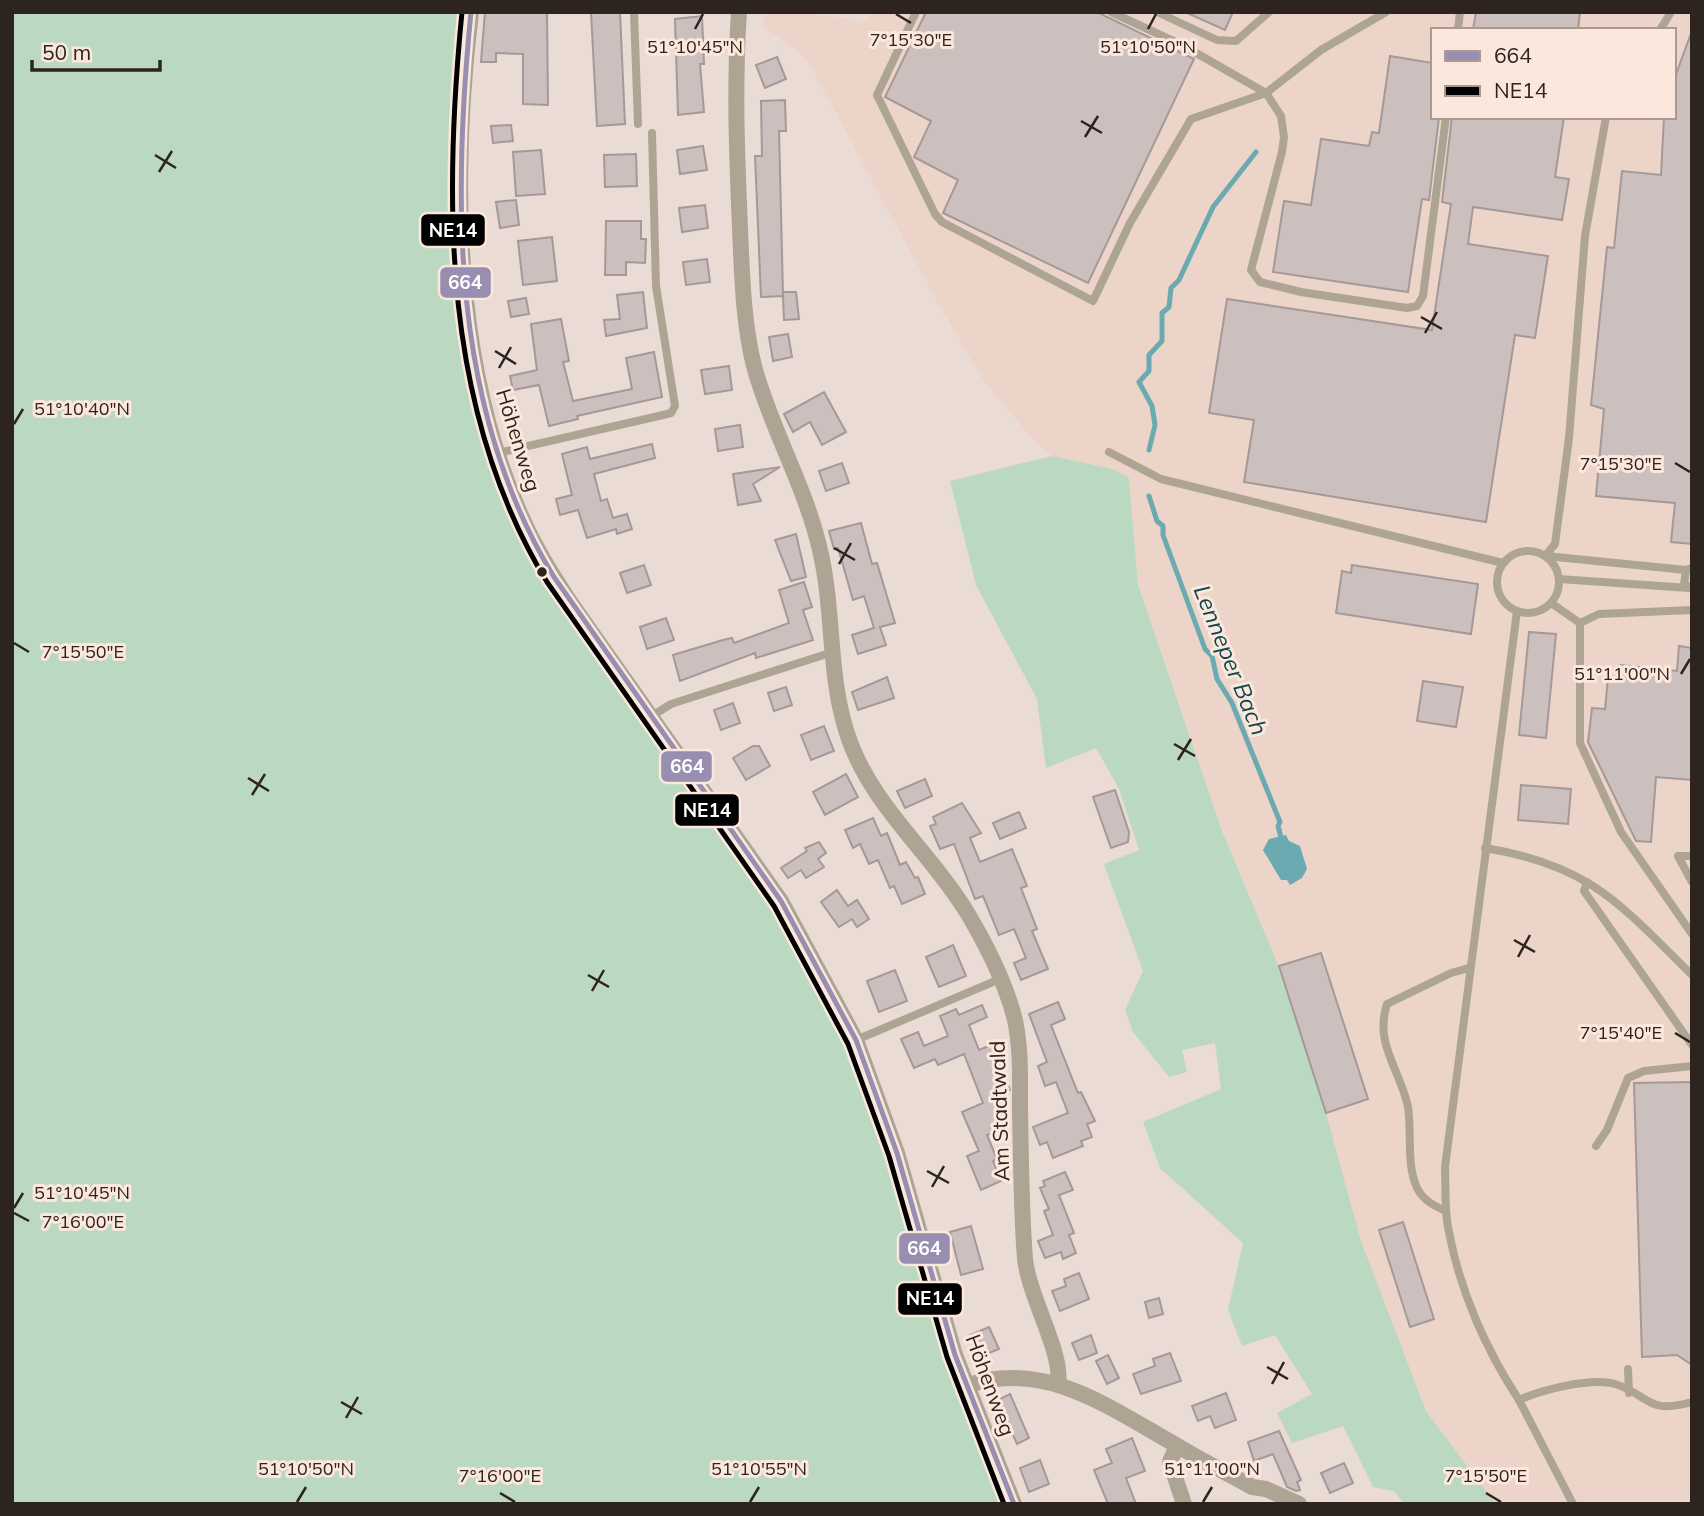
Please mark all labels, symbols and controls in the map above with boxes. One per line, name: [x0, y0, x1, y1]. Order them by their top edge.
scale bar: [32, 28, 159, 72]
text: 7°15'30"E: [870, 28, 952, 51]
legend: [1431, 28, 1676, 119]
text: 51°10'45"N: [647, 35, 743, 58]
text: 51°10'50"N: [1100, 35, 1196, 58]
text: 50 m: [42, 39, 91, 65]
text: 664: [1494, 42, 1532, 68]
text: NE14: [1494, 77, 1548, 103]
line badge: NE14: [420, 213, 486, 247]
text: NE14: [429, 218, 478, 242]
line badge: 664: [439, 266, 492, 299]
text: 664: [448, 270, 483, 294]
street label: Höhenweg: [491, 385, 547, 495]
text: 51°10'40"N: [34, 397, 130, 420]
text: 7°15'30"E: [1580, 452, 1662, 475]
unlabelled marker: [535, 565, 549, 579]
water label: Lenneper Bach: [1188, 581, 1274, 739]
text: 7°15'50"E: [42, 640, 124, 663]
text: 51°11'00"N: [1574, 662, 1670, 685]
line badge: 664: [660, 750, 713, 783]
text: 664: [670, 754, 705, 778]
line badge: NE14: [674, 793, 740, 827]
text: NE14: [683, 798, 732, 822]
text: 7°15'40"E: [1580, 1021, 1662, 1044]
street label: Am Stadtwald: [984, 1040, 1014, 1182]
text: 51°10'45"N: [34, 1181, 130, 1204]
text: 7°16'00"E: [42, 1210, 124, 1233]
line badge: 664: [898, 1232, 951, 1265]
text: 664: [907, 1236, 942, 1260]
line badge: NE14: [897, 1282, 963, 1316]
text: NE14: [906, 1286, 955, 1310]
street label: Höhenweg: [961, 1331, 1021, 1439]
text: 51°10'50"N: [258, 1457, 354, 1480]
text: 51°10'55"N: [711, 1457, 807, 1480]
text: 51°11'00"N: [1164, 1457, 1260, 1480]
text: 7°16'00"E: [459, 1464, 541, 1487]
text: 7°15'50"E: [1445, 1464, 1527, 1487]

